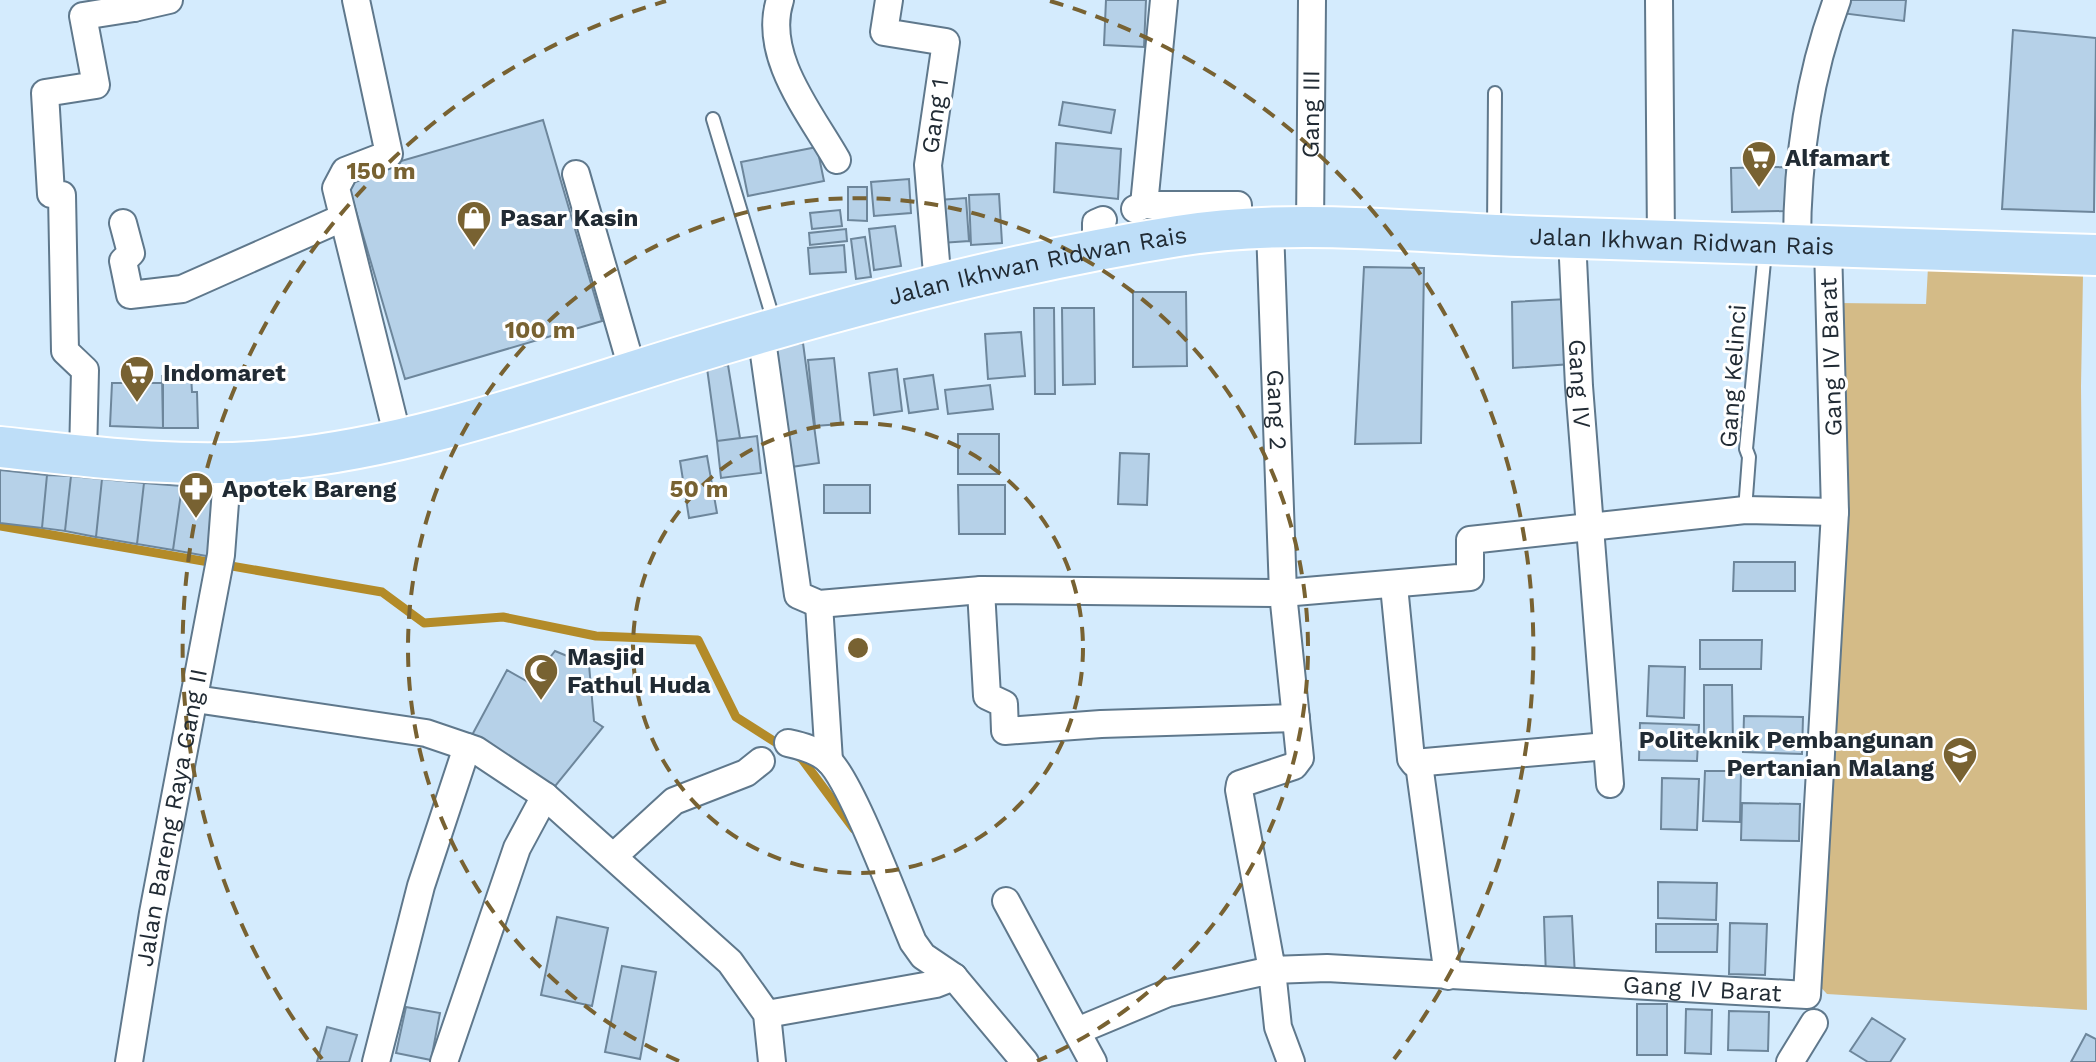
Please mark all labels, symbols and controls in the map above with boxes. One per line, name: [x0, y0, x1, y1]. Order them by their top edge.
street label: Gang III: [1297, 70, 1325, 158]
street label: Gang 1: [916, 77, 954, 155]
supermarket icon: Alfamart: [1740, 139, 1778, 189]
place label: Alfamart: [1785, 144, 1890, 172]
text: 150 m: [346, 157, 416, 185]
shop icon: Pasar Kasin: [455, 199, 493, 249]
place label: Pasar Kasin: [500, 204, 639, 232]
street label: Jalan Ikhwan Ridwan Rais: [885, 221, 1189, 311]
street label: Jalan Ikhwan Ridwan Rais: [1529, 222, 1835, 261]
street label: Gang IV Barat: [1814, 277, 1848, 437]
street label: Gang Kelinci: [1714, 303, 1752, 449]
text: 100 m: [505, 316, 575, 344]
street label: Gang IV: [1563, 338, 1596, 430]
supermarket icon: Indomaret: [118, 354, 156, 404]
place label: Indomaret: [163, 359, 286, 387]
street label: Gang 2: [1261, 369, 1292, 451]
pharmacy icon: Apotek Bareng: [177, 470, 215, 520]
place label: Apotek Bareng: [222, 475, 397, 503]
text: 50 m: [670, 475, 728, 503]
centre of rings: [844, 634, 872, 662]
place label: Masjid Fathul Huda: [567, 643, 711, 699]
mosque icon: Masjid Fathul Huda: [522, 652, 560, 702]
street label: Jalan Bareng Raya Gang II: [131, 666, 213, 969]
place label: Politeknik Pembangunan Pertanian Malang: [1639, 726, 1935, 782]
school or university icon: Politeknik Pembangunan Pertanian Malang: [1941, 735, 1979, 785]
street label: Gang IV Barat: [1622, 971, 1782, 1008]

